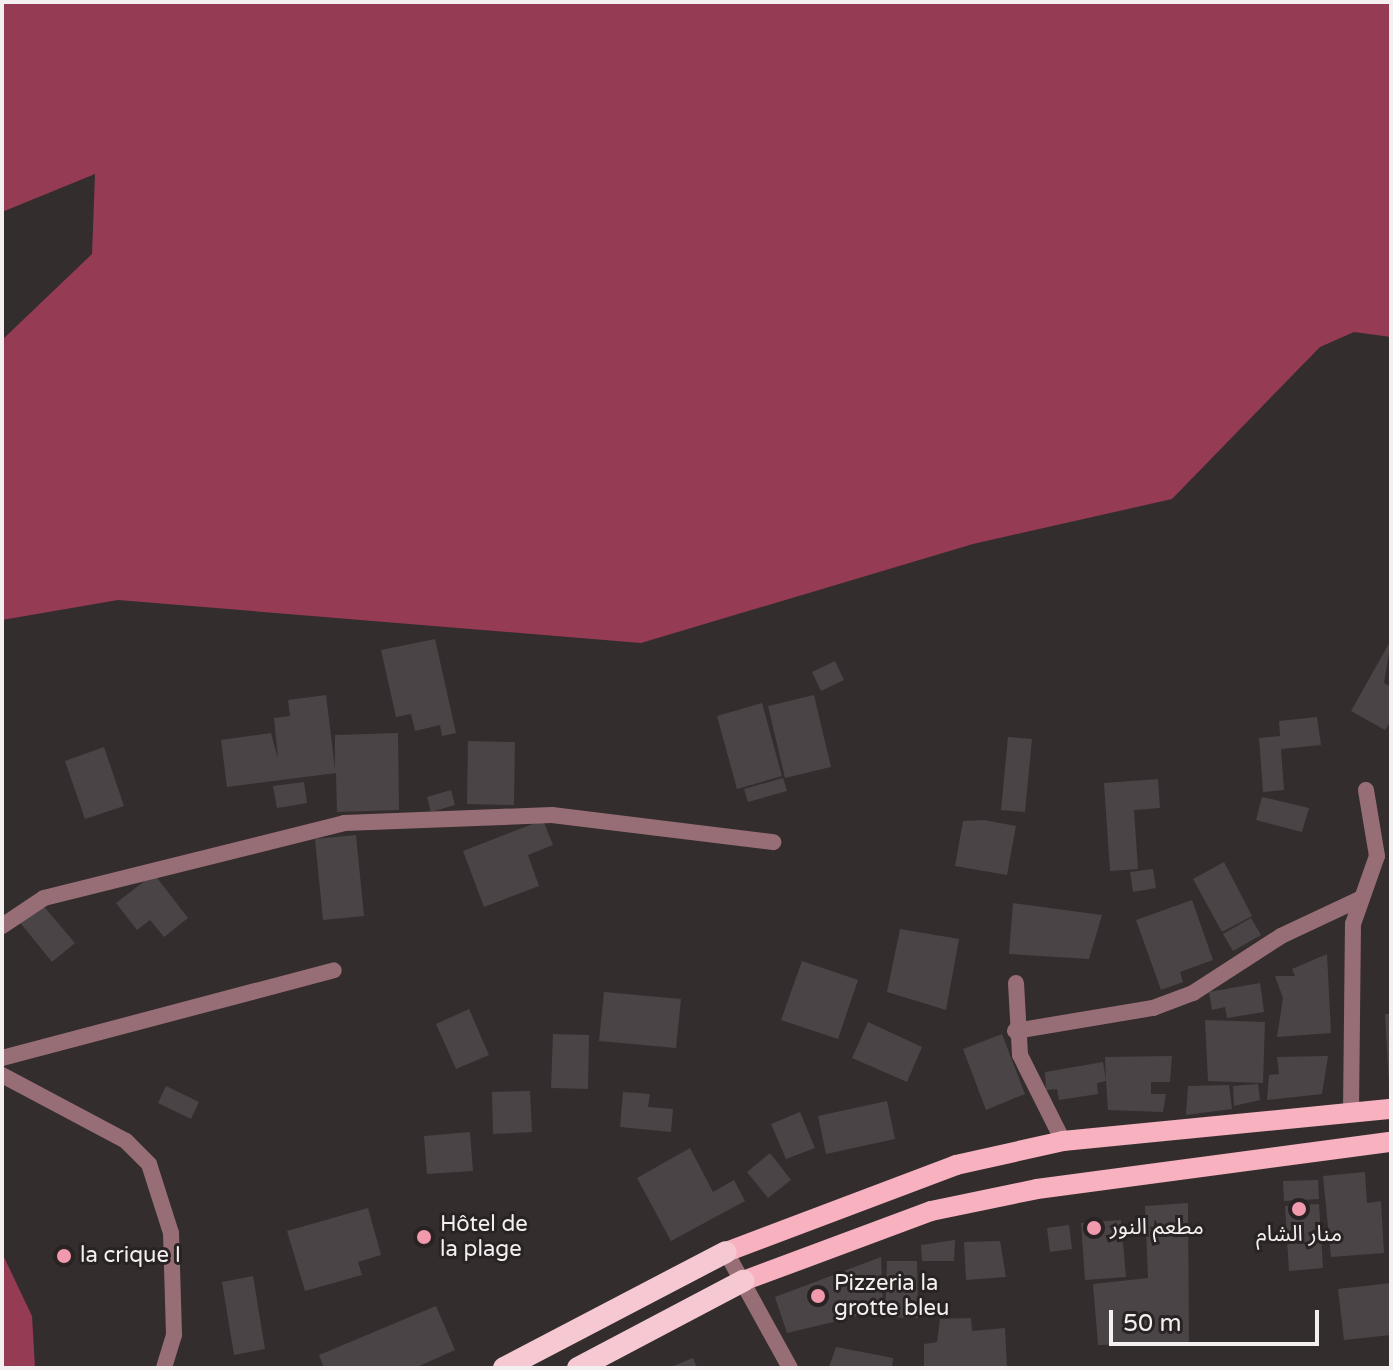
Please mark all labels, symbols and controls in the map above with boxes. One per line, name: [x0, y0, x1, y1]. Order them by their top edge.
marker: منار الشام: [1290, 1200, 1308, 1218]
place label: Hôtel de la plage: [440, 1211, 528, 1262]
place label: مطعم النور: [1110, 1215, 1204, 1241]
marker: مطعم النور: [1085, 1219, 1103, 1237]
place label: منار الشام: [1256, 1222, 1342, 1248]
marker: Hôtel de la plage: [415, 1228, 433, 1246]
place label: la crique I: [80, 1243, 181, 1269]
marker: la crique I: [55, 1247, 73, 1265]
place label: Pizzeria la grotte bleu: [834, 1270, 949, 1322]
marker: Pizzeria la grotte bleu: [809, 1287, 827, 1305]
scale bar: [1113, 1294, 1323, 1344]
text: 50 m: [1123, 1309, 1181, 1338]

